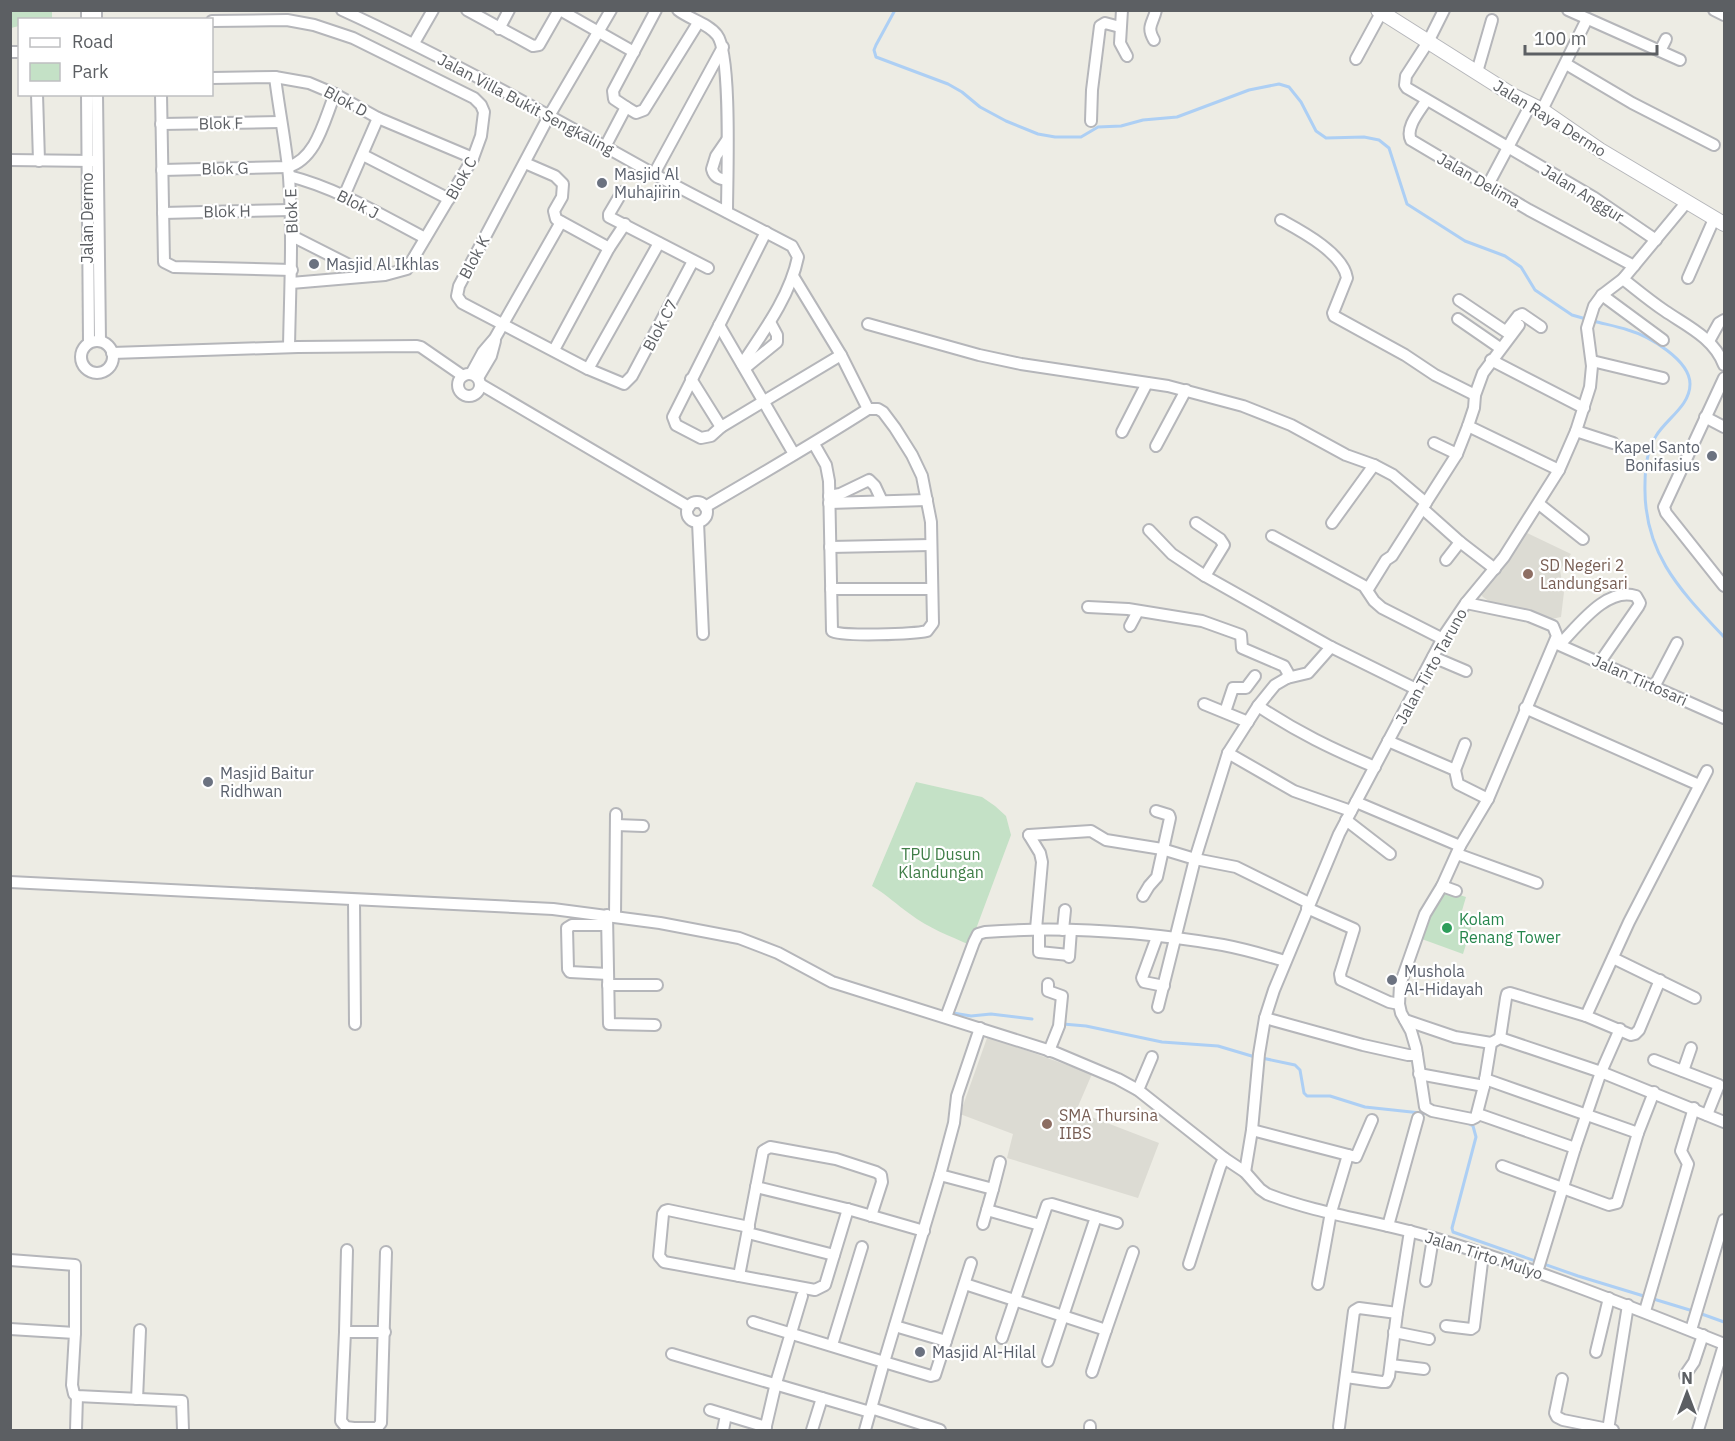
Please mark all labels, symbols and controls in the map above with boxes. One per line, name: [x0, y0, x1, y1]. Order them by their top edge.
legend: [18, 18, 213, 96]
scale bar: [1525, 18, 1657, 56]
text: 100 m: [1534, 27, 1586, 50]
text: Road: [72, 30, 113, 53]
street label: Jalan Villa Bukit Sengkaling: [434, 49, 618, 159]
text: Park: [72, 60, 109, 83]
street label: Jalan Raya Dermo: [1490, 75, 1610, 161]
street label: Blok D: [321, 81, 371, 121]
street label: Blok F: [198, 113, 244, 133]
street label: Jalan Delima: [1434, 148, 1525, 212]
street label: Blok C: [441, 153, 481, 203]
street label: Blok G: [201, 158, 249, 178]
street label: Jalan Anggur: [1538, 160, 1628, 226]
place label: Masjid Al Muhajirin: [614, 164, 681, 202]
street label: Jalan Dermo: [77, 173, 97, 263]
marker: Masjid Al Muhajirin: [595, 176, 609, 190]
street label: Blok J: [334, 185, 382, 223]
street label: Blok E: [280, 188, 302, 234]
street label: Blok H: [203, 201, 251, 221]
street label: Blok K: [454, 232, 494, 282]
place label: Masjid Al Ikhlas: [326, 254, 439, 274]
marker: Masjid Al Ikhlas: [307, 257, 321, 271]
street label: Blok C7: [638, 296, 682, 354]
place label: Kapel Santo Bonifasius: [1614, 437, 1700, 475]
marker: Kapel Santo Bonifasius: [1705, 449, 1719, 463]
place label: SD Negeri 2 Landungsari: [1540, 555, 1628, 593]
marker: SD Negeri 2 Landungsari: [1521, 567, 1535, 581]
street label: Jalan Tirto Taruno: [1391, 605, 1471, 727]
street label: Jalan Tirtosari: [1589, 650, 1691, 710]
place label: Masjid Baitur Ridhwan: [220, 763, 314, 801]
marker: Masjid Baitur Ridhwan: [201, 775, 215, 789]
park label: TPU Dusun Klandungan: [898, 844, 984, 882]
place label: Kolam Renang Tower: [1459, 909, 1561, 947]
marker: Kolam Renang Tower: [1440, 921, 1454, 935]
place label: Mushola Al-Hidayah: [1404, 961, 1483, 999]
marker: Mushola Al-Hidayah: [1385, 973, 1399, 987]
place label: SMA Thursina IIBS: [1059, 1105, 1158, 1143]
marker: SMA Thursina IIBS: [1040, 1117, 1054, 1131]
street label: Jalan Tirto Mulyo: [1422, 1226, 1546, 1284]
place label: Masjid Al-Hilal: [932, 1342, 1036, 1362]
marker: Masjid Al-Hilal: [913, 1345, 927, 1359]
north arrow: [1657, 1363, 1717, 1423]
text: N: [1681, 1368, 1693, 1388]

